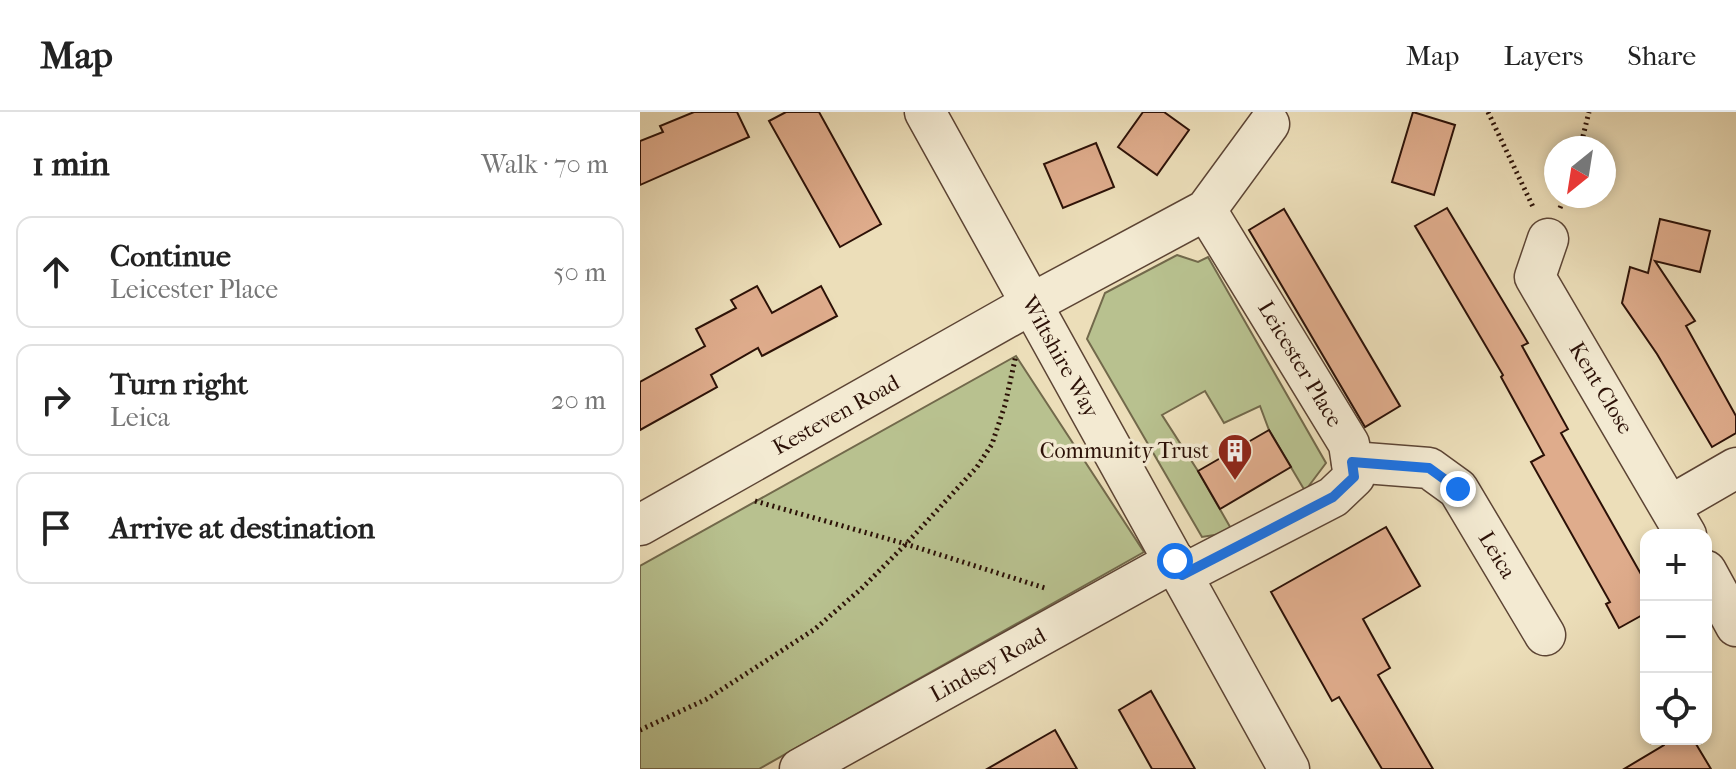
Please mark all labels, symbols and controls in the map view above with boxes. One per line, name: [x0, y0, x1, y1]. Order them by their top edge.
text: Map: [40, 33, 113, 78]
text: Map: [1406, 39, 1459, 72]
text: Layers: [1503, 39, 1583, 72]
text: Share: [1627, 39, 1696, 72]
north arrow: [1544, 136, 1616, 208]
text: 1 min: [32, 144, 109, 184]
text: Walk · 70 m: [481, 149, 608, 180]
text: Continue: [110, 239, 231, 274]
icon: ahead: [34, 250, 78, 294]
text: 50 m: [553, 257, 606, 288]
text: Leicester Place: [110, 274, 278, 305]
street label: Wiltshire Way: [1015, 291, 1105, 424]
street label: Leicester Place: [1252, 296, 1348, 432]
street label: Kent Close: [1563, 337, 1639, 439]
text: Turn right: [110, 367, 248, 402]
street label: Kesteven Road: [768, 369, 905, 461]
icon: right: [34, 378, 78, 422]
text: 20 m: [551, 385, 606, 416]
text: Leica: [110, 402, 170, 433]
building icon: Community Trust: [1216, 432, 1254, 482]
place label: Community Trust: [1040, 438, 1209, 464]
route end: [1440, 471, 1476, 507]
icon: arrive: [34, 506, 78, 550]
text: Arrive at destination: [110, 511, 375, 546]
street label: Leica: [1473, 527, 1522, 584]
map controls: [1640, 529, 1712, 745]
button: +: [1640, 529, 1712, 601]
route start: [1157, 543, 1193, 579]
button: −: [1640, 601, 1712, 673]
street label: Lindsey Road: [926, 622, 1051, 708]
button: locate: [1640, 673, 1712, 745]

